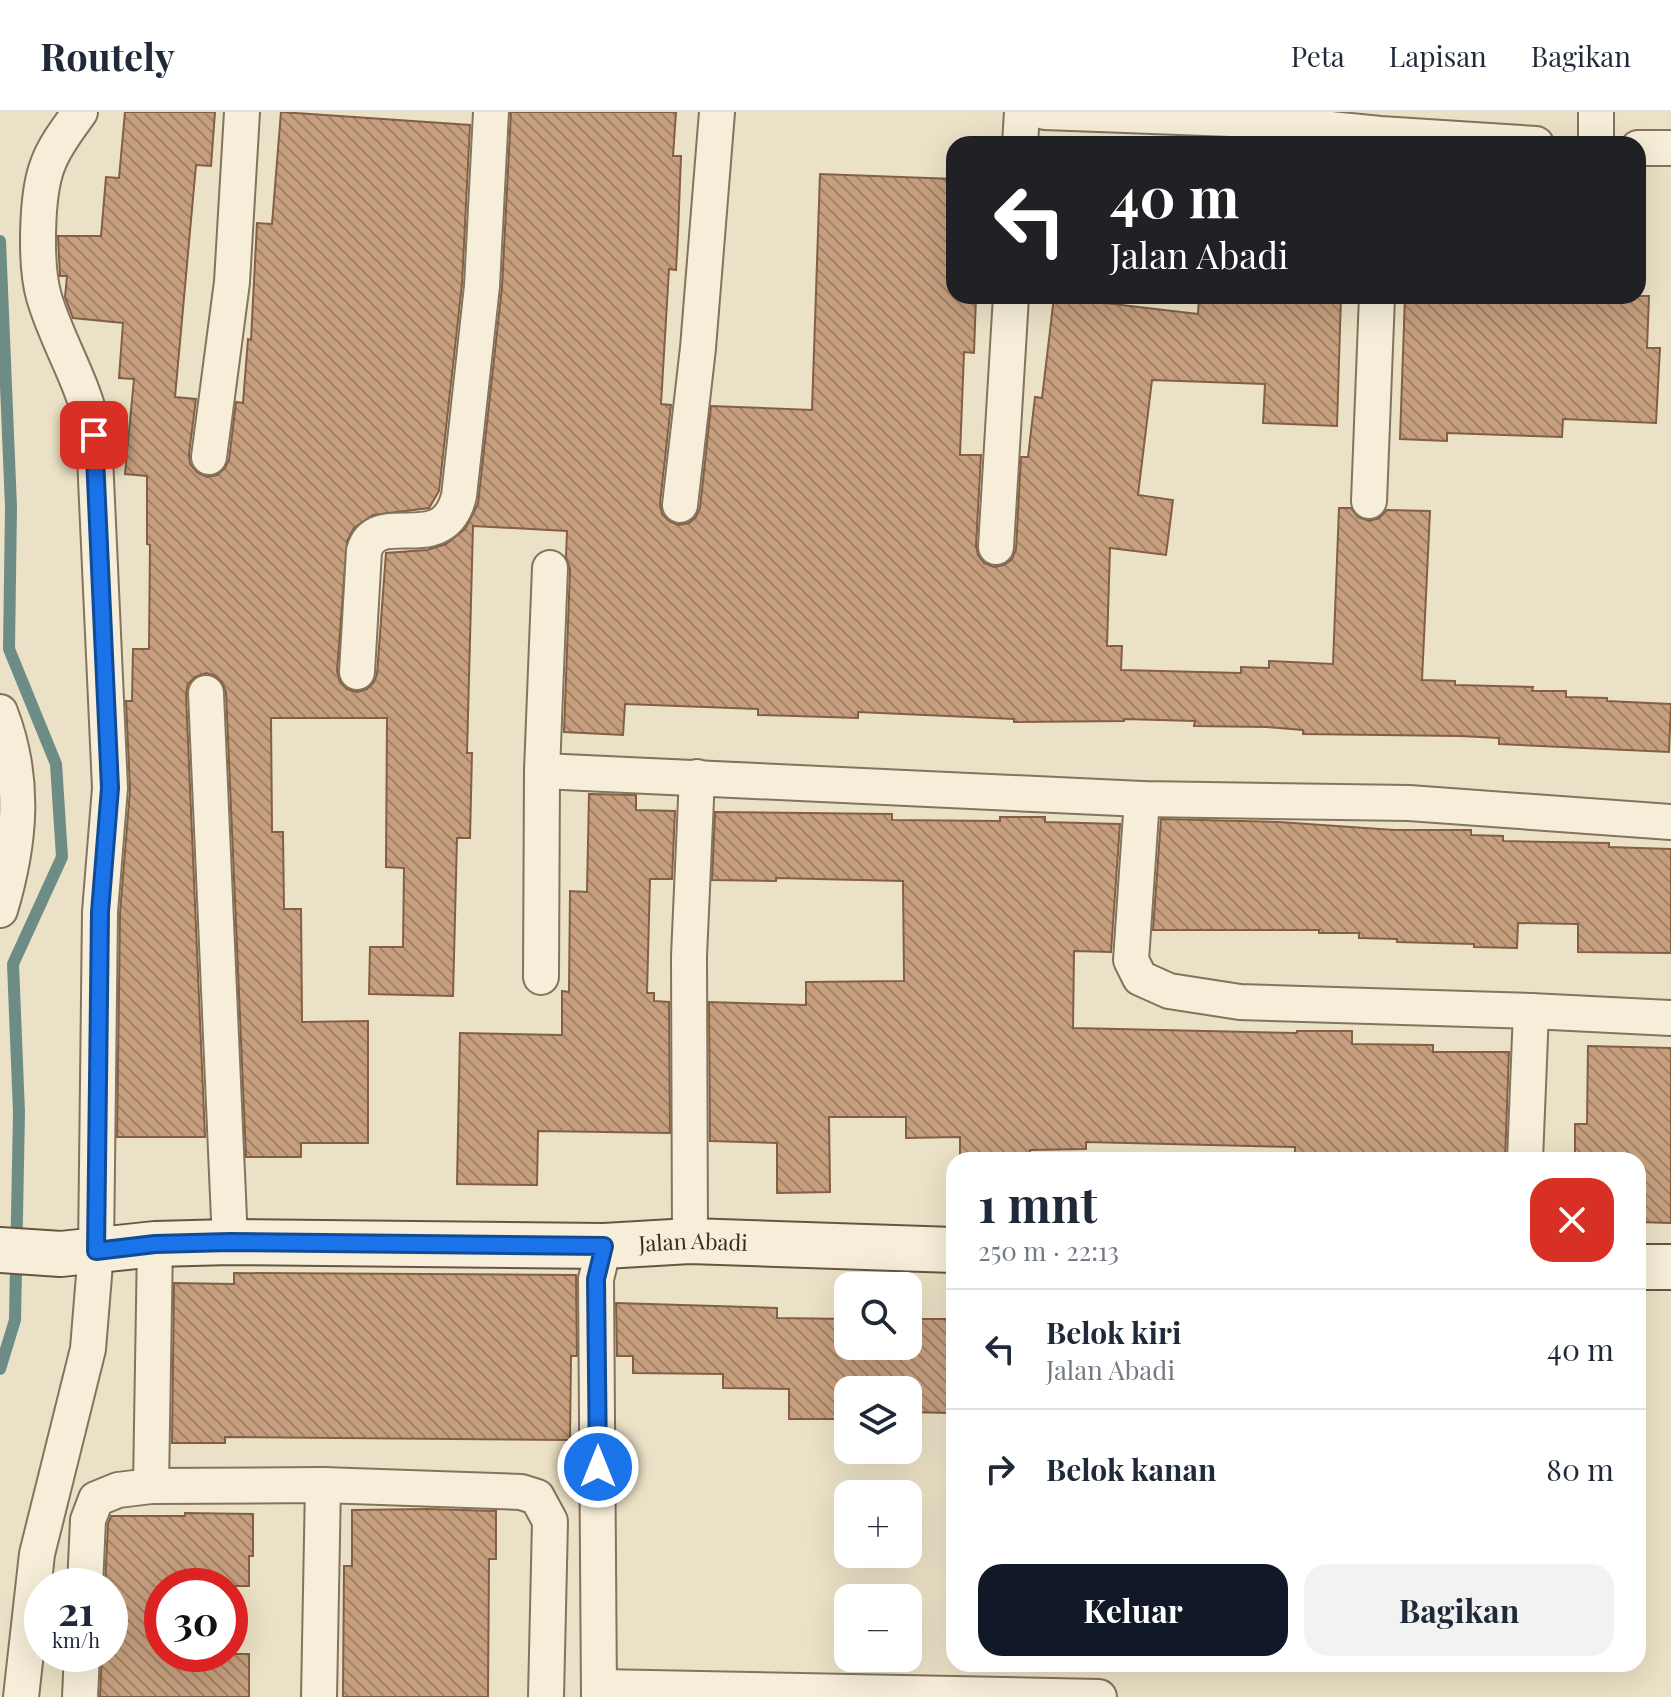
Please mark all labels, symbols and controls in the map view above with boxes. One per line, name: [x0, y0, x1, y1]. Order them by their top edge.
text: Routely: [40, 30, 175, 81]
text: Peta: [1291, 37, 1345, 74]
text: Lapisan: [1389, 37, 1487, 74]
text: Bagikan: [1531, 37, 1631, 74]
text: 40 m: [1110, 158, 1239, 233]
icon: left: [978, 168, 1082, 272]
text: Jalan Abadi: [1110, 230, 1289, 278]
pin: [60, 401, 128, 469]
icon: arrive: [72, 413, 116, 457]
text: 1 mnt: [978, 1171, 1097, 1235]
button: close: [1530, 1178, 1614, 1262]
street label: Jalan Abadi: [637, 1225, 748, 1258]
text: 250 m · 22:13: [978, 1233, 1119, 1268]
map controls: [834, 1272, 922, 1672]
button: search: [834, 1272, 922, 1360]
text: Belok kiri: [1046, 1312, 1181, 1352]
icon: left: [978, 1327, 1022, 1371]
text: 40 m: [1547, 1329, 1614, 1369]
text: Jalan Abadi: [1046, 1352, 1175, 1387]
button: layers: [834, 1376, 922, 1464]
position arrow: [556, 1425, 640, 1509]
icon: right: [978, 1447, 1022, 1491]
text: Belok kanan: [1046, 1449, 1216, 1489]
text: 80 m: [1546, 1449, 1614, 1489]
button: +: [834, 1480, 922, 1568]
button: Keluar: [978, 1564, 1288, 1656]
button: Bagikan: [1304, 1564, 1614, 1656]
speed limit sign: 30: [144, 1568, 248, 1672]
text: 21: [58, 1583, 94, 1636]
button: −: [834, 1584, 922, 1672]
text: km/h: [52, 1626, 100, 1653]

